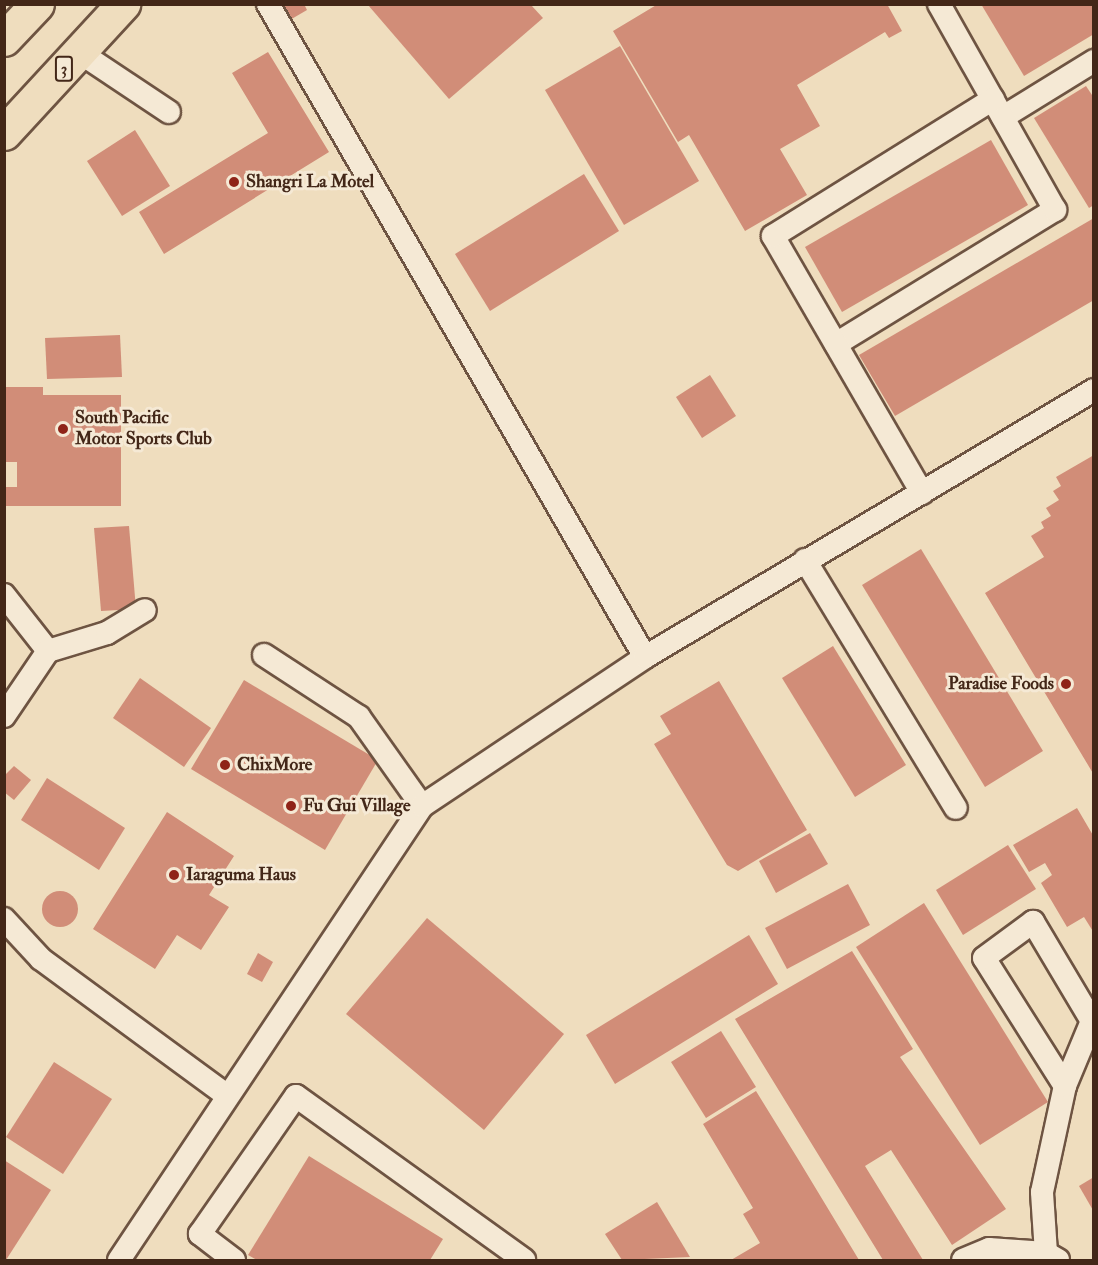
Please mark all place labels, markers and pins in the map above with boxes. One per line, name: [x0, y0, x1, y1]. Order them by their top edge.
place label: Shangri La Motel: [246, 171, 374, 193]
marker: Shangri La Motel: [227, 175, 241, 189]
place label: South Pacific Motor Sports Club: [75, 408, 212, 450]
marker: South Pacific Motor Sports Club: [56, 422, 70, 436]
place label: Paradise Foods: [948, 673, 1054, 695]
marker: Paradise Foods: [1059, 677, 1073, 691]
place label: ChixMore: [237, 754, 312, 776]
marker: ChixMore: [218, 758, 232, 772]
place label: Fu Gui Village: [303, 795, 410, 817]
marker: Fu Gui Village: [284, 799, 298, 813]
place label: Iaraguma Haus: [186, 864, 296, 886]
marker: Iaraguma Haus: [167, 868, 181, 882]

